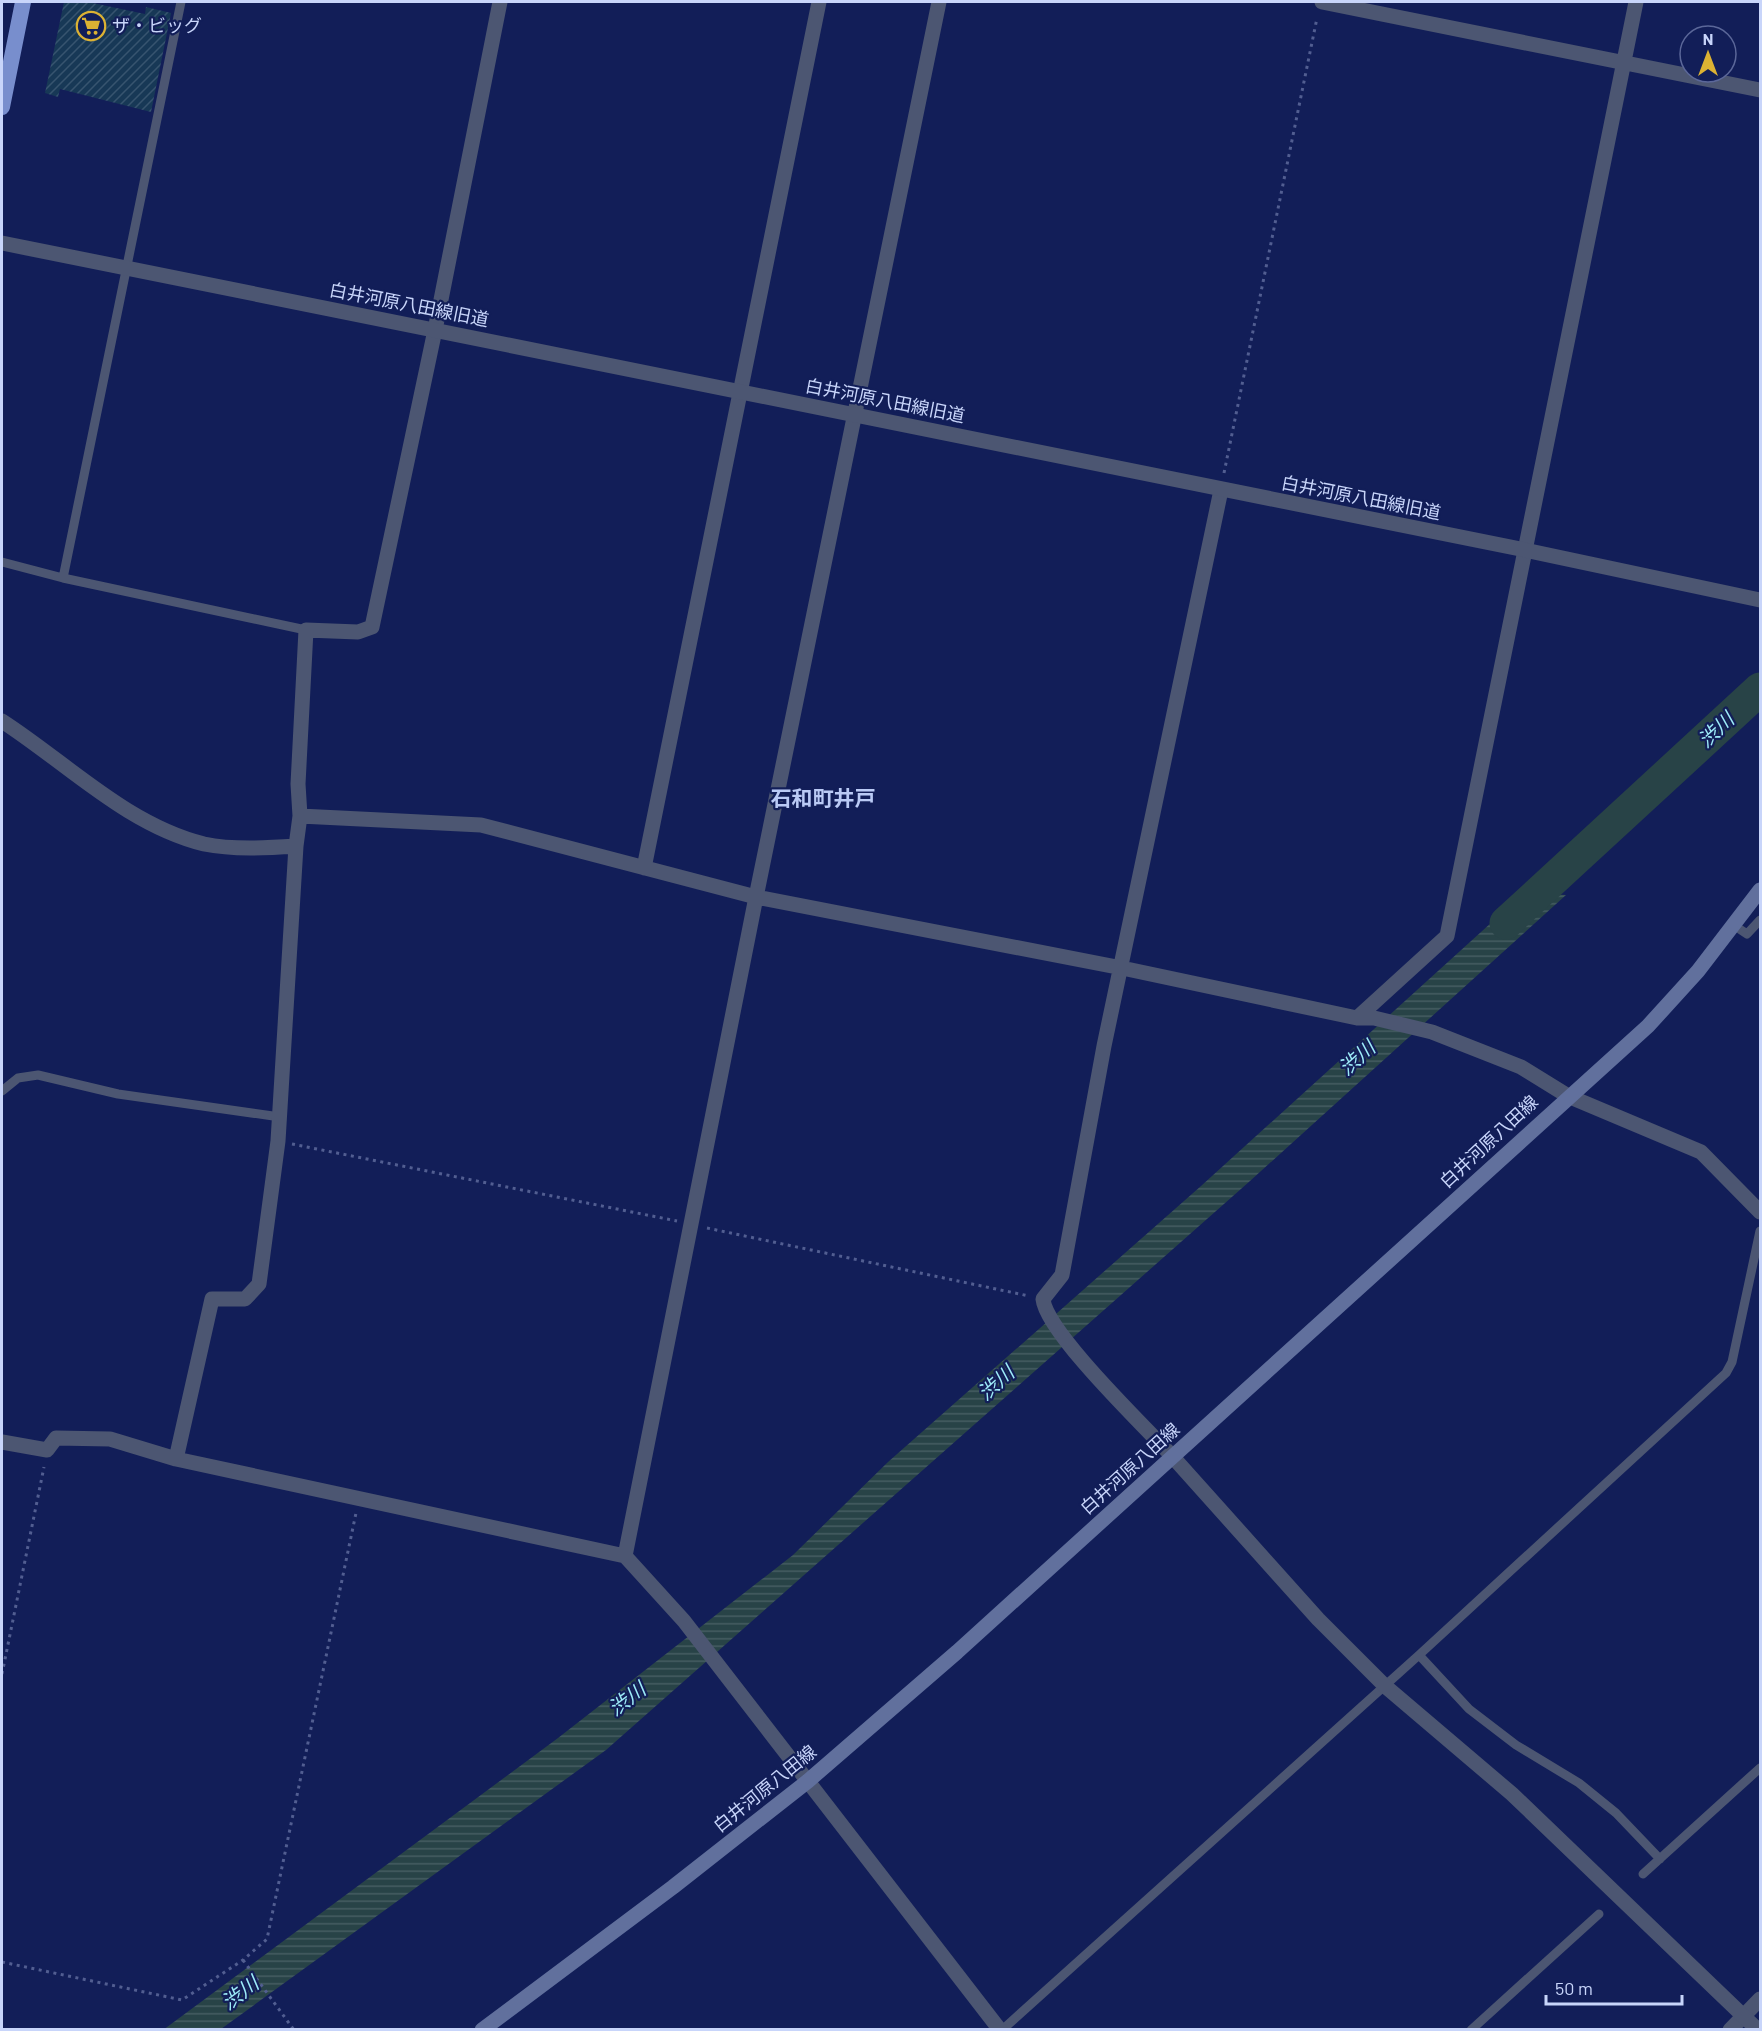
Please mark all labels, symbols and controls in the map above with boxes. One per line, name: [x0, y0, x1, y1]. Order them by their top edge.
supermarket icon: ザ・ビッグ: [75, 10, 107, 42]
place label: ザ・ビッグ: [112, 14, 202, 36]
north arrow: [1678, 24, 1738, 84]
text: N: [1703, 29, 1713, 48]
street label: 白井河原八田線旧道: [328, 278, 491, 330]
street label: 白井河原八田線旧道: [804, 374, 967, 426]
street label: 白井河原八田線旧道: [1280, 471, 1443, 523]
water label: 渋川: [1693, 705, 1740, 752]
district label: 石和町井戸: [771, 785, 876, 810]
water label: 渋川: [1333, 1034, 1381, 1080]
street label: 白井河原八田線: [1435, 1090, 1542, 1192]
water label: 渋川: [972, 1359, 1020, 1405]
street label: 白井河原八田線: [1075, 1418, 1184, 1519]
water label: 渋川: [603, 1675, 651, 1720]
street label: 白井河原八田線: [708, 1740, 820, 1836]
scale bar: [1546, 1968, 1682, 2006]
water label: 渋川: [216, 1969, 264, 2014]
text: 50 m: [1555, 1977, 1593, 1999]

